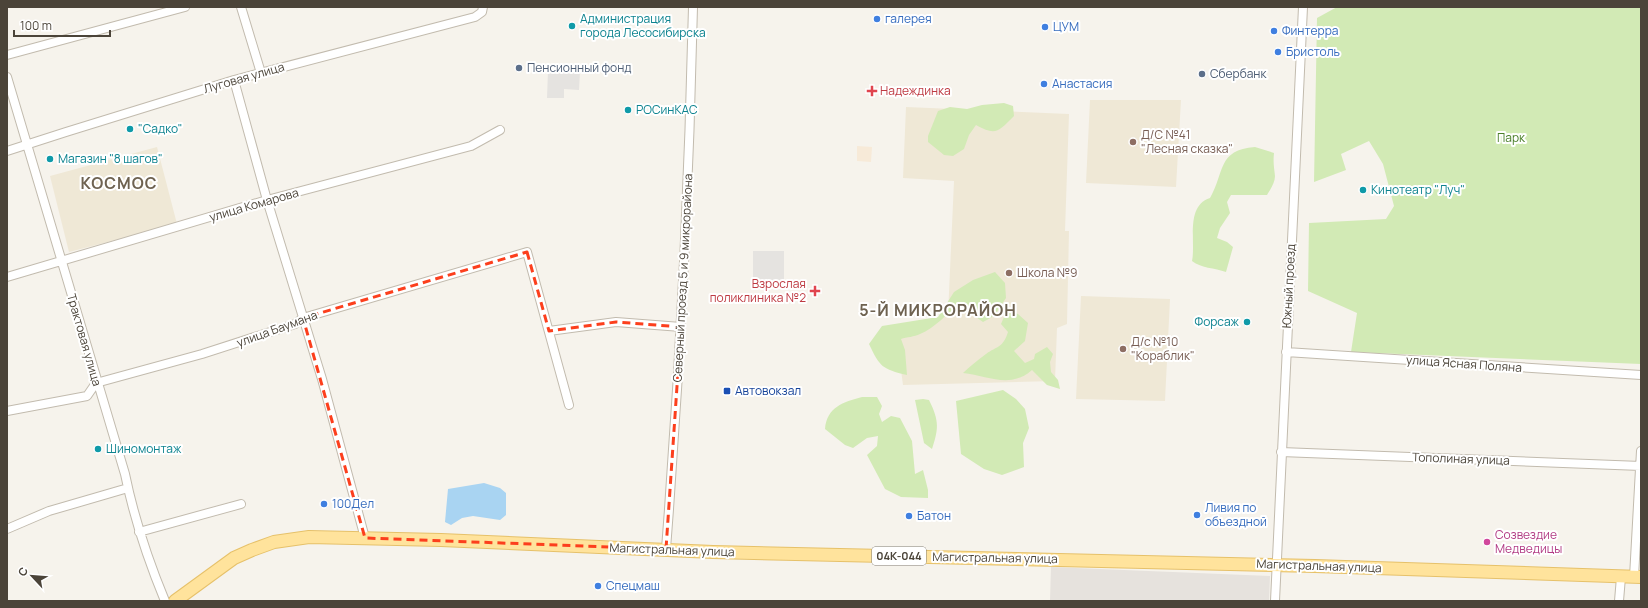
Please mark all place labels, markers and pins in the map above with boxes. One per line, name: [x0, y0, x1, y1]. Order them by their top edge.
place label: Администрация города Лесосибирска: [580, 10, 706, 41]
place label: галерея: [885, 10, 932, 27]
marker: галерея: [872, 14, 882, 24]
place label: ЦУМ: [1053, 18, 1079, 35]
marker: Администрация города Лесосибирска: [567, 21, 577, 31]
marker: ЦУМ: [1040, 22, 1050, 32]
place label: Финтерра: [1282, 22, 1338, 39]
marker: Финтерра: [1269, 26, 1279, 36]
place label: Бристоль: [1286, 43, 1340, 60]
marker: Бристоль: [1273, 47, 1283, 57]
place label: Пенсионный фонд: [527, 59, 631, 76]
marker: Пенсионный фонд: [514, 63, 524, 73]
place label: Сбербанк: [1210, 65, 1267, 82]
marker: Сбербанк: [1197, 69, 1207, 79]
place label: Анастасия: [1052, 75, 1112, 92]
marker: Анастасия: [1039, 79, 1049, 89]
place label: Надеждинка: [880, 82, 951, 99]
marker: Надеждинка: [867, 86, 877, 96]
place label: РОСинКАС: [636, 101, 698, 118]
marker: РОСинКАС: [623, 105, 633, 115]
place label: "Садко": [138, 120, 182, 137]
marker: "Садко": [125, 124, 135, 134]
place label: Д/С №41 "Лесная сказка": [1141, 126, 1233, 157]
marker: Д/С №41 "Лесная сказка": [1128, 137, 1138, 147]
place label: Магазин "8 шагов": [58, 150, 163, 167]
marker: Магазин "8 шагов": [45, 154, 55, 164]
place label: Кинотеатр "Луч": [1371, 181, 1465, 198]
marker: Кинотеатр "Луч": [1358, 185, 1368, 195]
place label: Школа №9: [1017, 264, 1078, 281]
marker: Школа №9: [1004, 268, 1014, 278]
place label: Взрослая поликлиника №2: [710, 275, 806, 306]
marker: Взрослая поликлиника №2: [809, 285, 821, 297]
place label: Форсаж: [1195, 313, 1240, 330]
marker: Форсаж: [1242, 317, 1252, 327]
place label: Д/с №10 "Кораблик": [1131, 333, 1195, 364]
marker: Д/с №10 "Кораблик": [1118, 344, 1128, 354]
place label: Автовокзал: [735, 382, 801, 399]
marker: Автовокзал: [722, 386, 732, 396]
place label: Шиномонтаж: [106, 440, 182, 457]
marker: Шиномонтаж: [93, 444, 103, 454]
place label: 100Дел: [332, 495, 374, 512]
marker: 100Дел: [319, 499, 329, 509]
place label: Ливия по объездной: [1205, 499, 1267, 530]
place label: Батон: [917, 507, 951, 524]
marker: Ливия по объездной: [1192, 510, 1202, 520]
marker: Батон: [904, 511, 914, 521]
place label: Созвездие Медведицы: [1495, 526, 1562, 557]
marker: Созвездие Медведицы: [1482, 537, 1492, 547]
place label: Спецмаш: [606, 577, 660, 594]
marker: Спецмаш: [593, 581, 603, 591]

